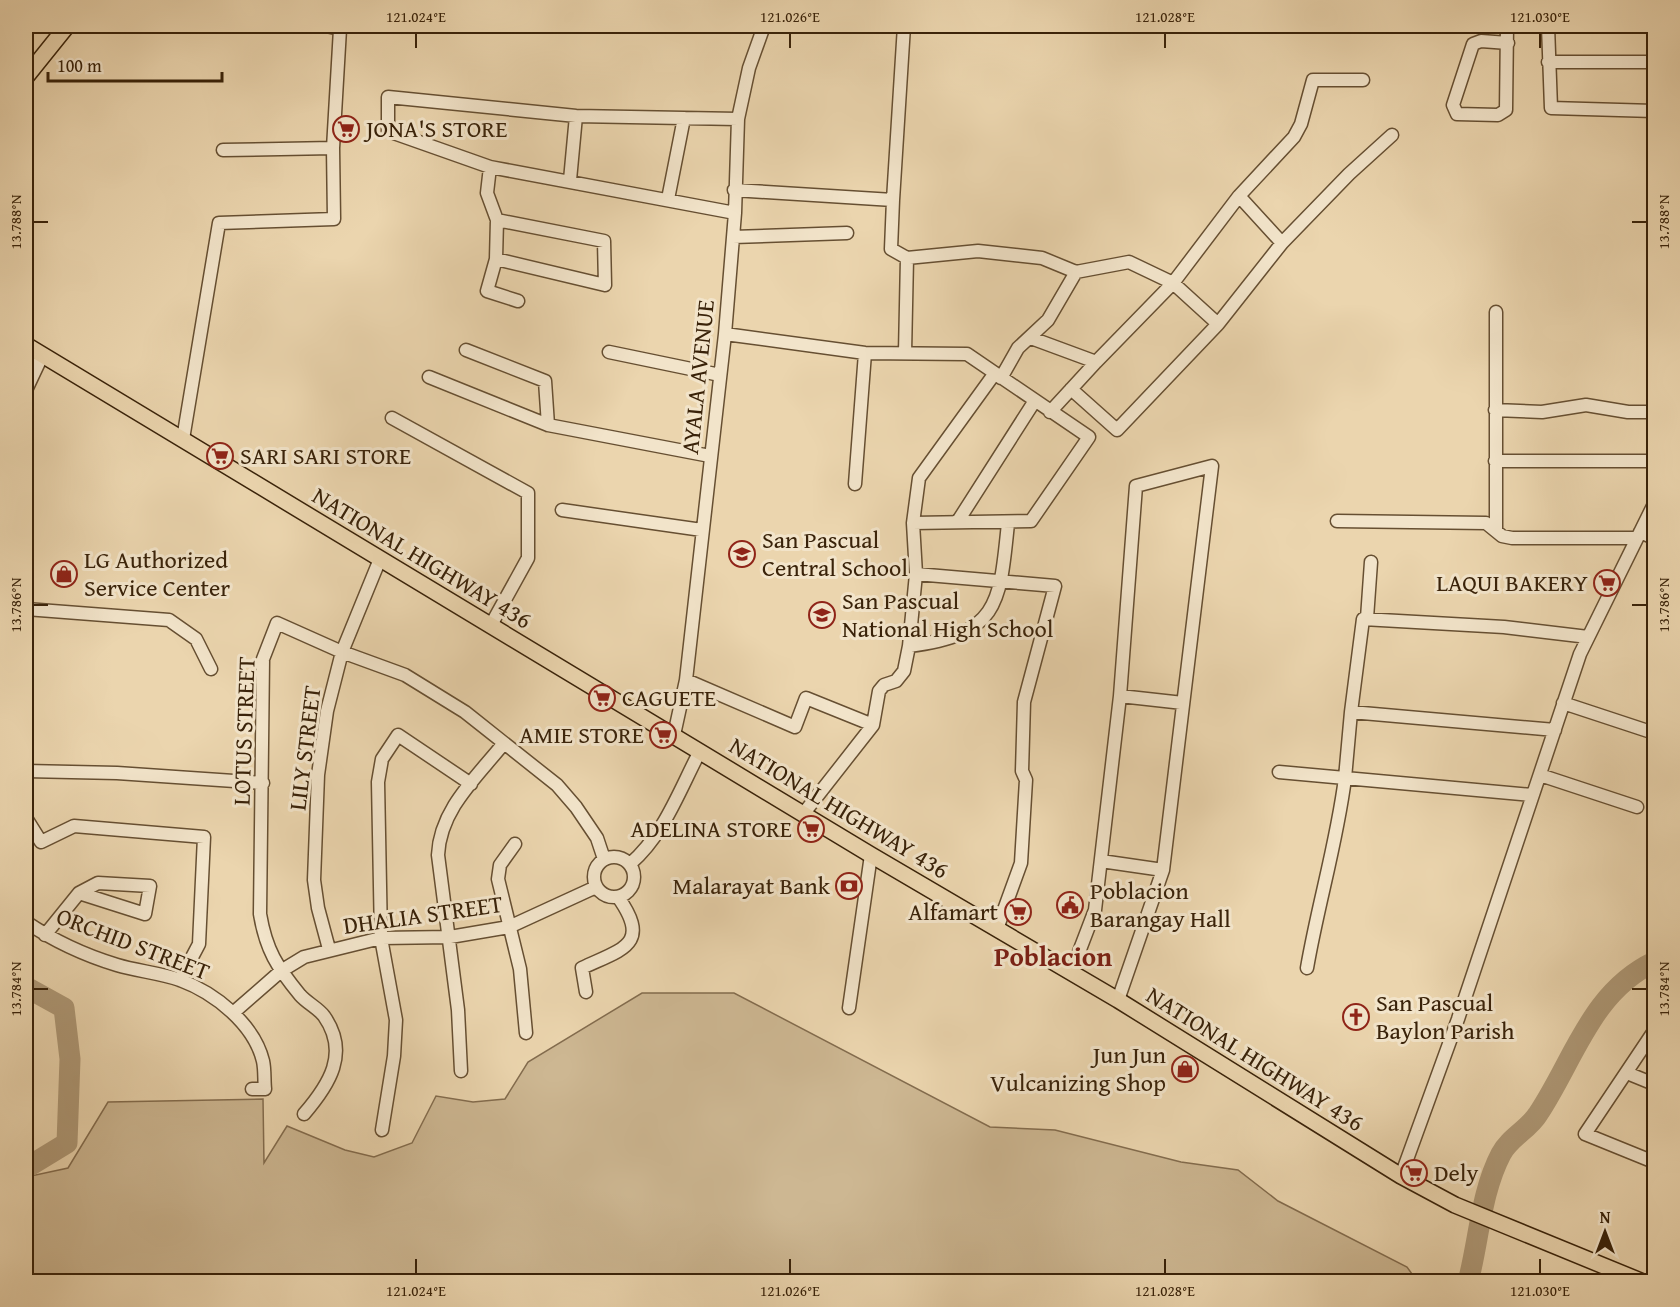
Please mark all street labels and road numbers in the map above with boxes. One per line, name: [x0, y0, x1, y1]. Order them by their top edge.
street label: AYALA AVENUE: [672, 298, 723, 456]
street label: NATIONAL HIGHWAY 436: [306, 478, 539, 637]
street label: LOTUS STREET: [223, 656, 264, 806]
street label: LILY STREET: [279, 683, 330, 812]
street label: NATIONAL HIGHWAY 436: [723, 728, 956, 887]
street label: DHALIA STREET: [341, 886, 505, 943]
street label: ORCHID STREET: [52, 898, 215, 989]
street label: NATIONAL HIGHWAY 436: [1140, 977, 1371, 1140]

